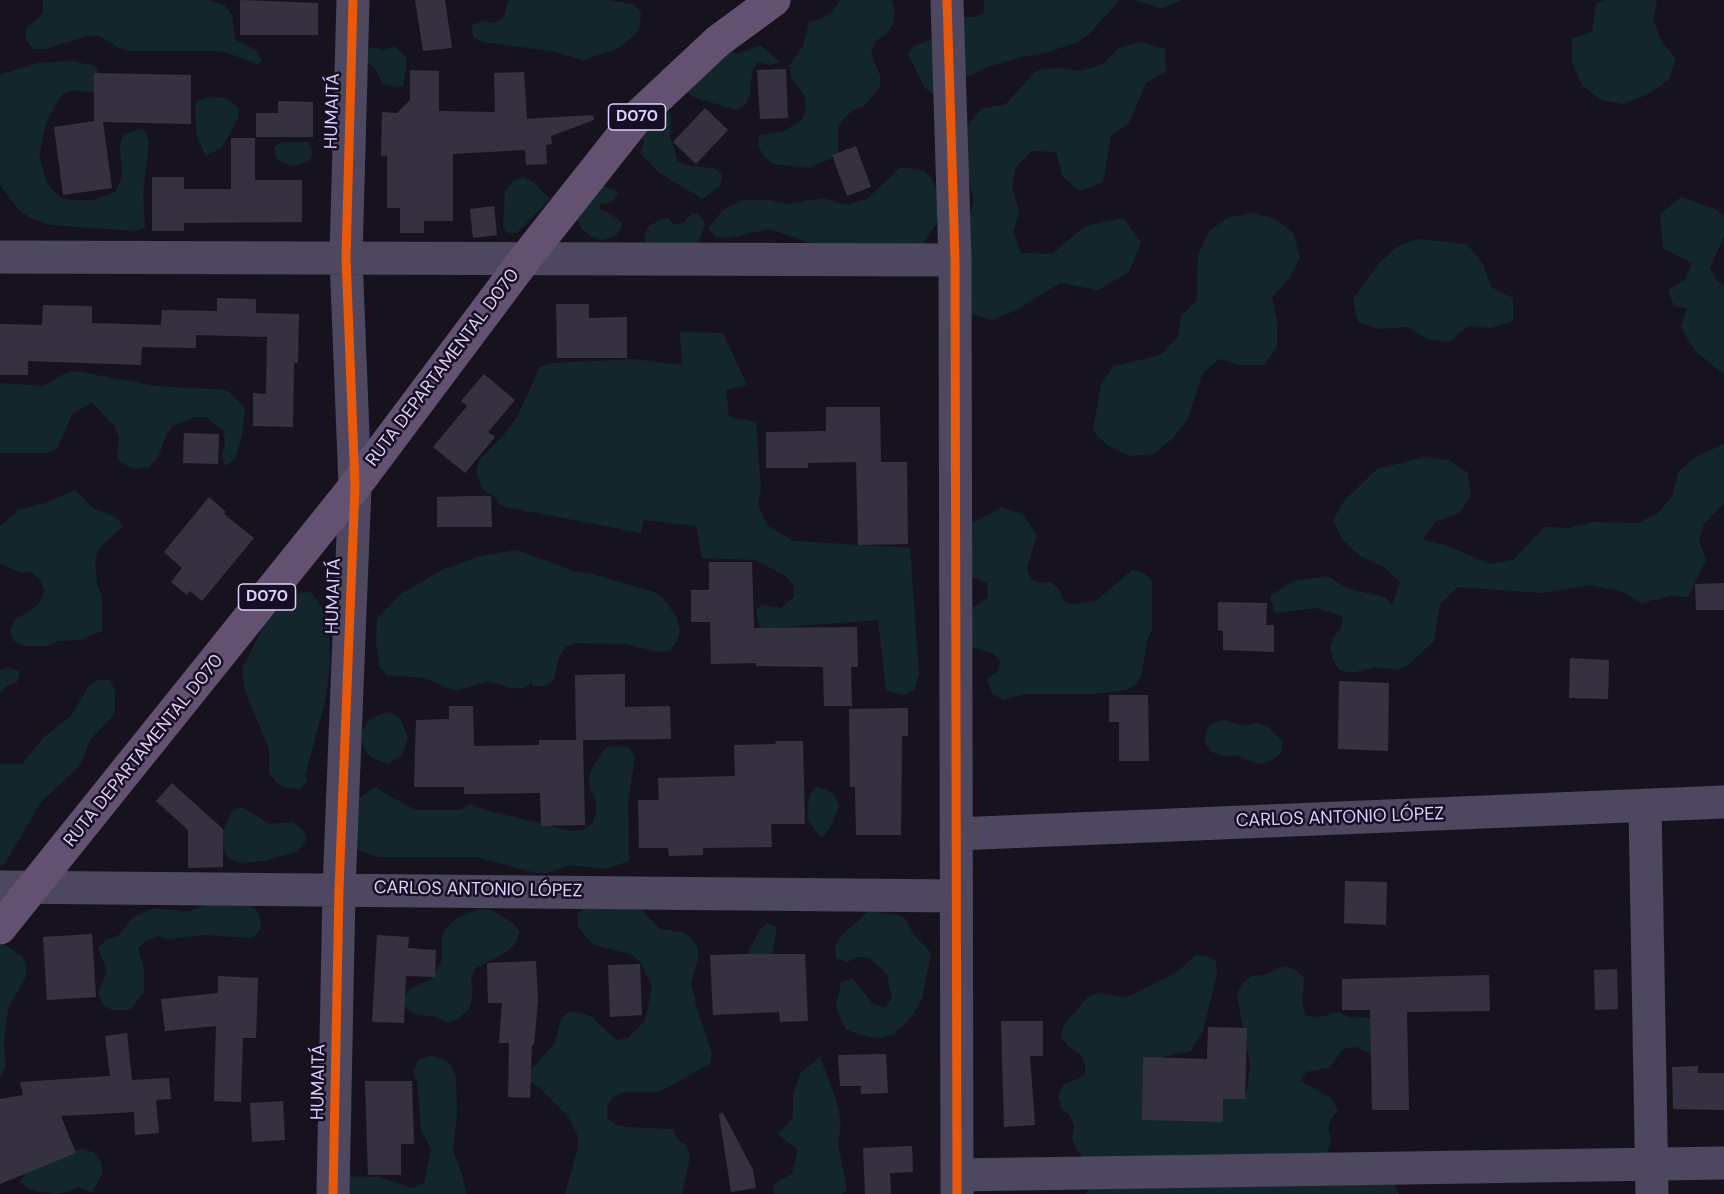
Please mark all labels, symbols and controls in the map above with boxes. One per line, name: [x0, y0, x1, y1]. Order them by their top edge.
street label: HUMAITÁ: [321, 73, 345, 149]
road number: D070: [608, 104, 666, 130]
street label: RUTA DEPARTAMENTAL D070: [362, 265, 524, 471]
street label: HUMAITÁ: [322, 558, 346, 634]
road number: D070: [238, 584, 296, 610]
street label: RUTA DEPARTAMENTAL D070: [60, 650, 228, 852]
street label: CARLOS ANTONIO LÓPEZ: [1235, 804, 1445, 832]
street label: CARLOS ANTONIO LÓPEZ: [374, 877, 582, 903]
street label: HUMAITÁ: [308, 1044, 330, 1120]

